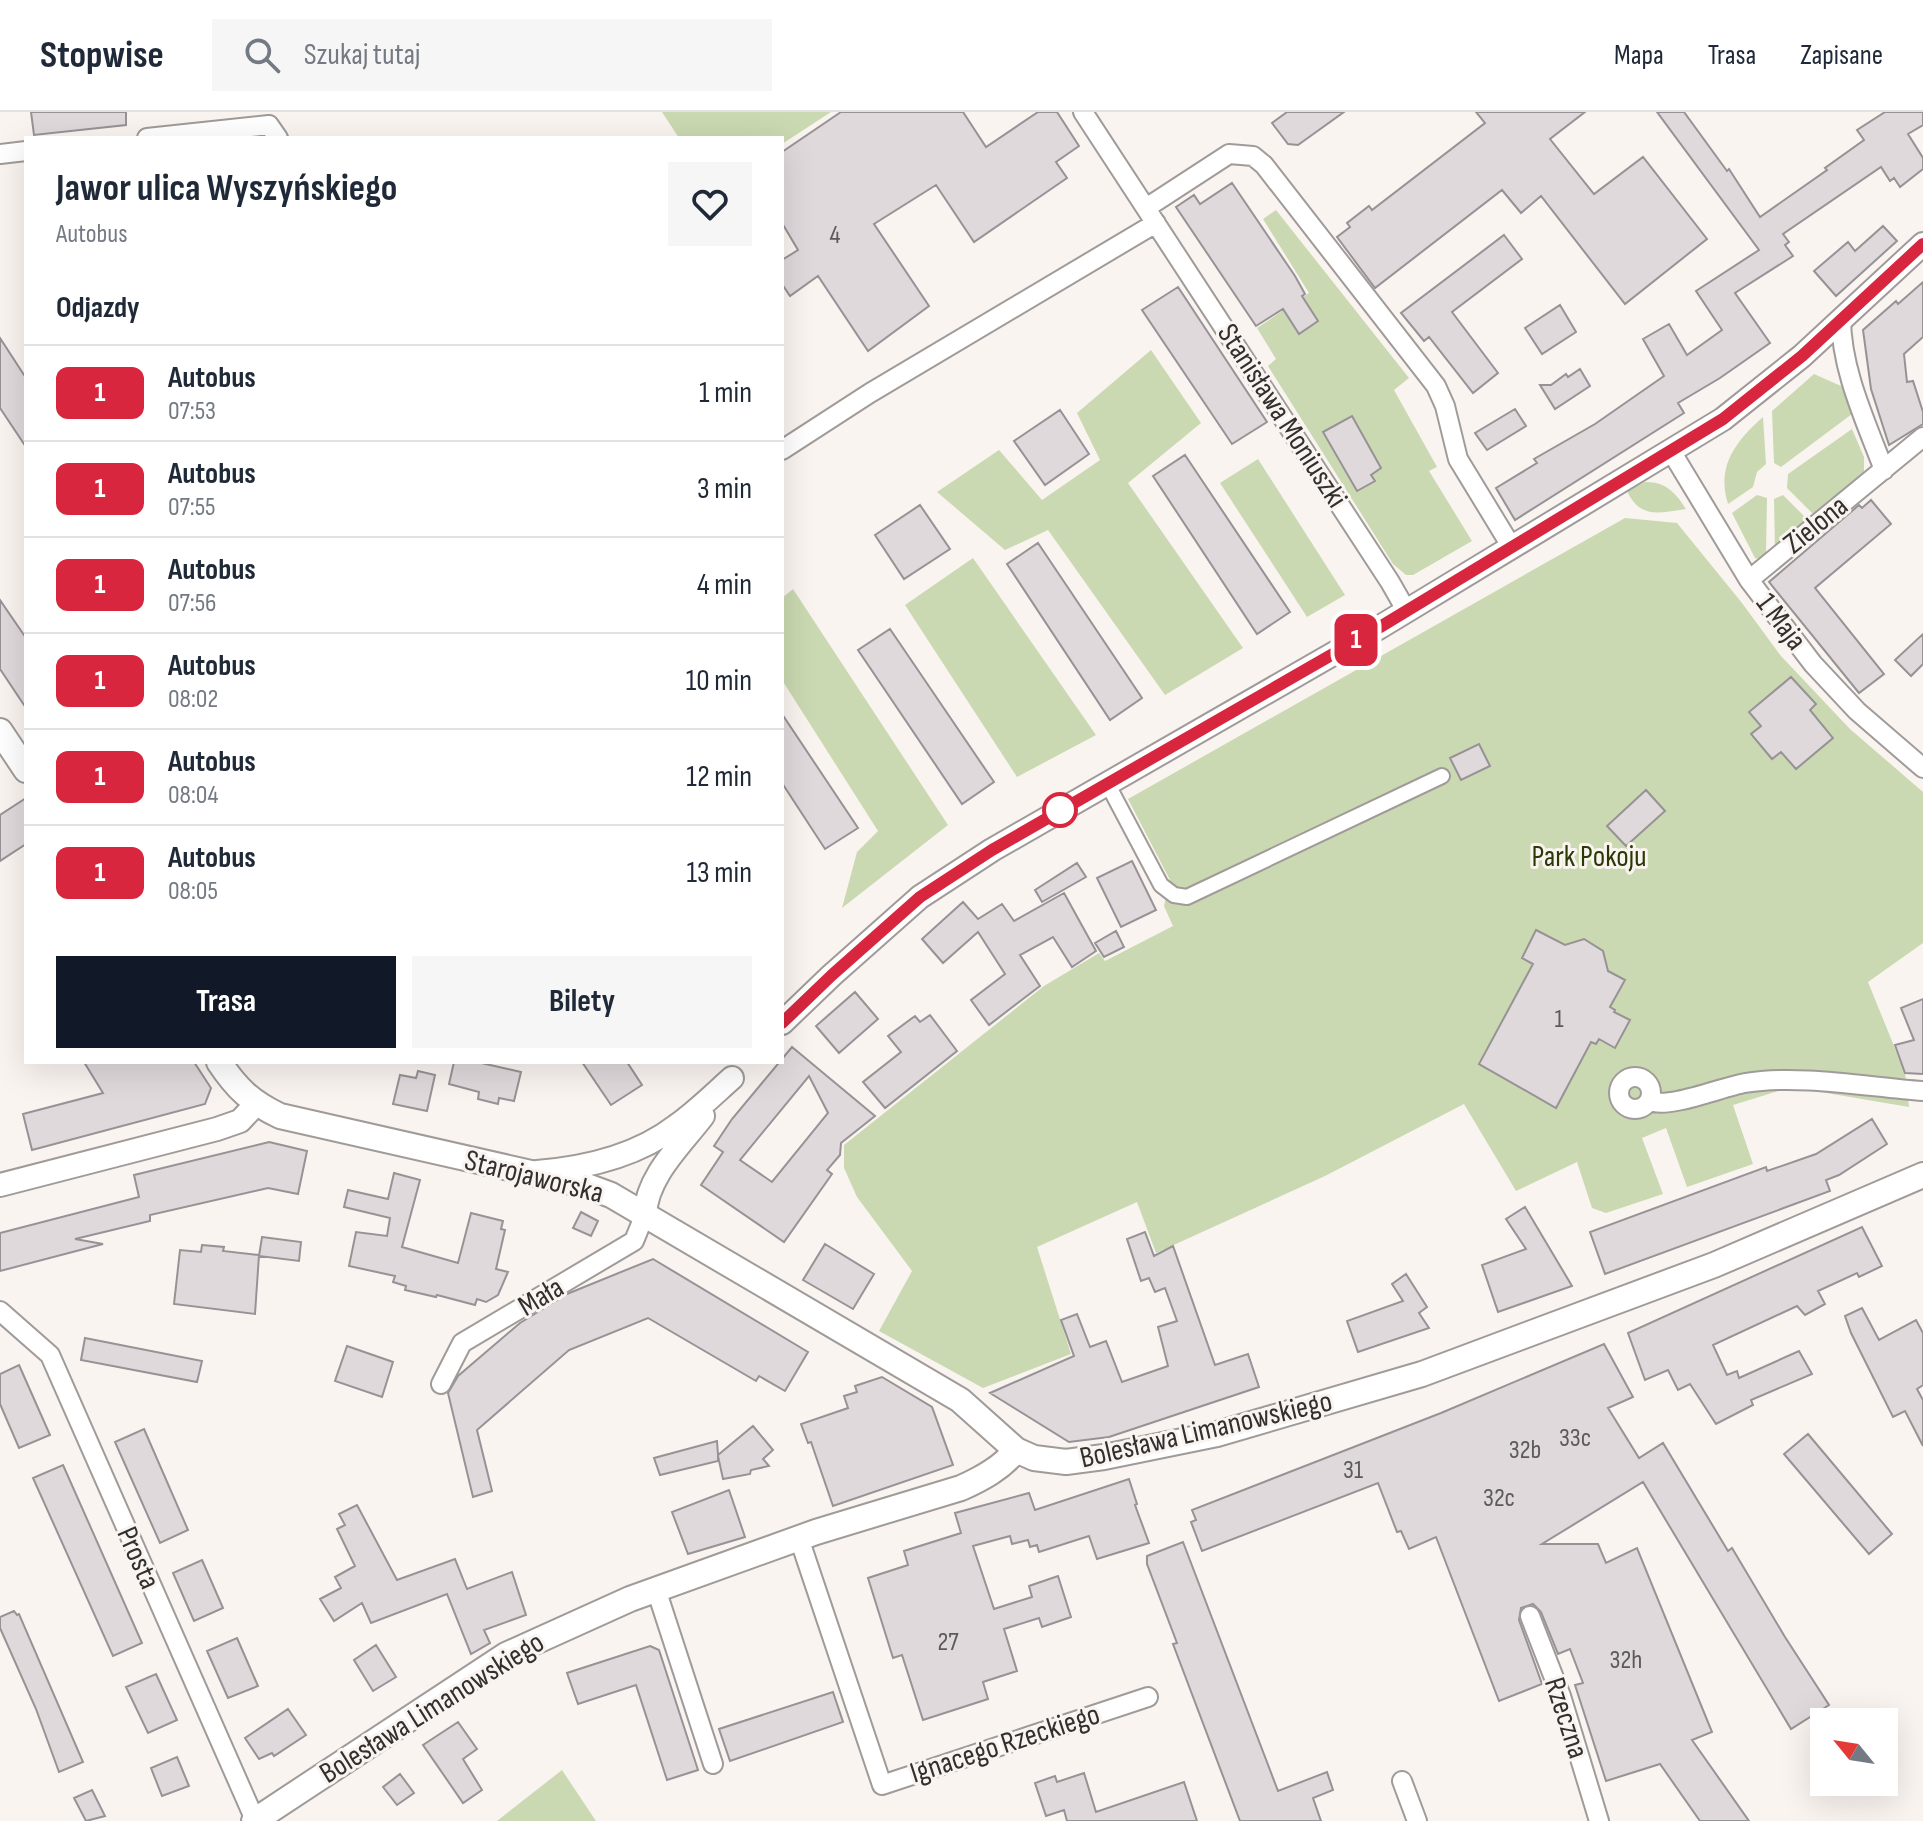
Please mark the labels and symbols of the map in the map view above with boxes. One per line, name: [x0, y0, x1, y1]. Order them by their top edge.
house number: 4: [830, 220, 841, 251]
street label: Stanisława Moniuszki: [1209, 317, 1355, 515]
street label: Zielona: [1776, 488, 1856, 562]
street label: 1 Maja: [1748, 587, 1814, 657]
line badge: 1: [1330, 614, 1382, 666]
unlabelled marker: [1043, 793, 1077, 827]
park label: Park Pokoju: [1531, 839, 1647, 875]
house number: 1: [1554, 1004, 1564, 1035]
street label: Starojaworska: [461, 1142, 607, 1212]
street label: Mała: [512, 1270, 570, 1324]
street label: Bolesława Limanowskiego: [1076, 1383, 1336, 1477]
house number: 33c: [1559, 1423, 1591, 1454]
house number: 32b: [1509, 1435, 1541, 1466]
house number: 31: [1343, 1455, 1363, 1486]
house number: 32c: [1483, 1483, 1515, 1514]
street label: Prosta: [108, 1521, 168, 1595]
street label: Bolesława Limanowskiego: [313, 1624, 551, 1792]
house number: 27: [937, 1627, 959, 1658]
house number: 32h: [1610, 1645, 1642, 1676]
street label: Rzeczna: [1536, 1673, 1596, 1763]
street label: Ignacego Rzeckiego: [906, 1696, 1104, 1792]
north arrow: [1810, 1708, 1898, 1796]

